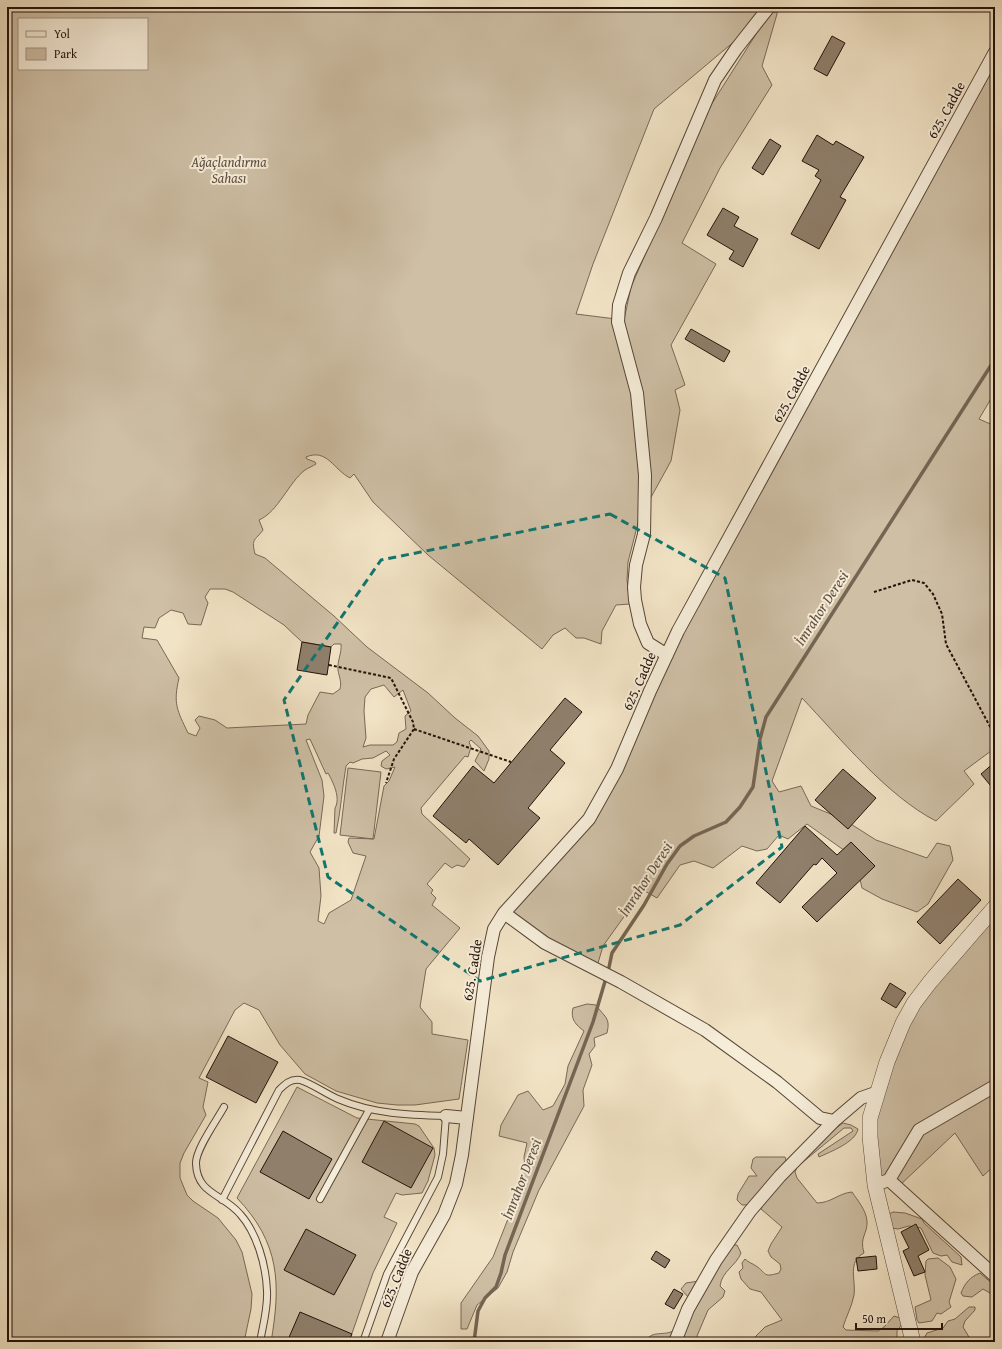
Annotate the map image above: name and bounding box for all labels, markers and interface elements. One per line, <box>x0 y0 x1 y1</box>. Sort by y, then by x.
legend <box>18 18 148 70</box>
text: Yol <box>54 25 71 42</box>
text: Park <box>54 45 78 62</box>
street label: 625. Cadde <box>922 77 970 142</box>
park label: Ağaçlandırma Sahası <box>190 152 267 188</box>
street label: 625. Cadde <box>767 361 815 426</box>
water label: İmrahor Deresi <box>789 567 853 649</box>
street label: 625. Cadde <box>617 648 661 714</box>
water label: İmrahor Deresi <box>613 838 677 920</box>
street label: 625. Cadde <box>457 937 487 1002</box>
water label: İmrahor Deresi <box>496 1135 546 1222</box>
street label: 625. Cadde <box>375 1245 417 1311</box>
scale bar <box>856 1305 942 1331</box>
text: 50 m <box>862 1310 886 1327</box>

